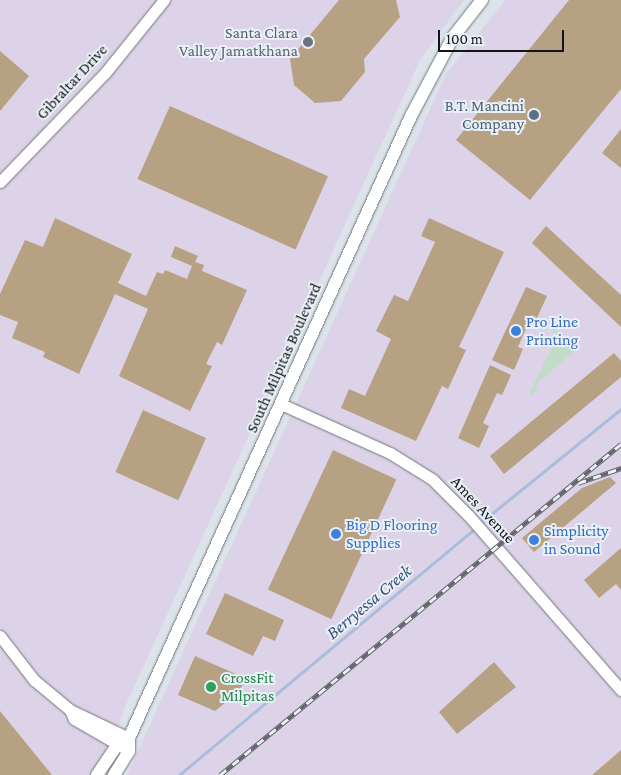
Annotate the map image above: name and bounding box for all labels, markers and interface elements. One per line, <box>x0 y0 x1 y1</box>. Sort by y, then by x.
scale bar <box>441 20 567 52</box>
place label: Santa Clara Valley Jamatkhana <box>179 23 298 61</box>
text: 100 m <box>446 31 483 47</box>
marker: Santa Clara Valley Jamatkhana <box>302 36 314 48</box>
street label: Gibraltar Drive <box>32 40 112 124</box>
place label: B.T. Mancini Company <box>445 96 524 134</box>
marker: B.T. Mancini Company <box>528 109 540 121</box>
street label: South Milpitas Boulevard <box>242 280 326 436</box>
place label: Pro Line Printing <box>526 312 578 350</box>
marker: Pro Line Printing <box>510 325 522 337</box>
street label: Ames Avenue <box>447 472 519 548</box>
place label: Big D Flooring Supplies <box>346 515 438 553</box>
place label: Simplicity in Sound <box>544 521 609 559</box>
marker: Big D Flooring Supplies <box>330 528 342 540</box>
marker: Simplicity in Sound <box>528 534 540 546</box>
water label: Berryessa Creek <box>322 560 416 644</box>
place label: CrossFit Milpitas <box>221 668 274 706</box>
marker: CrossFit Milpitas <box>205 681 217 693</box>

